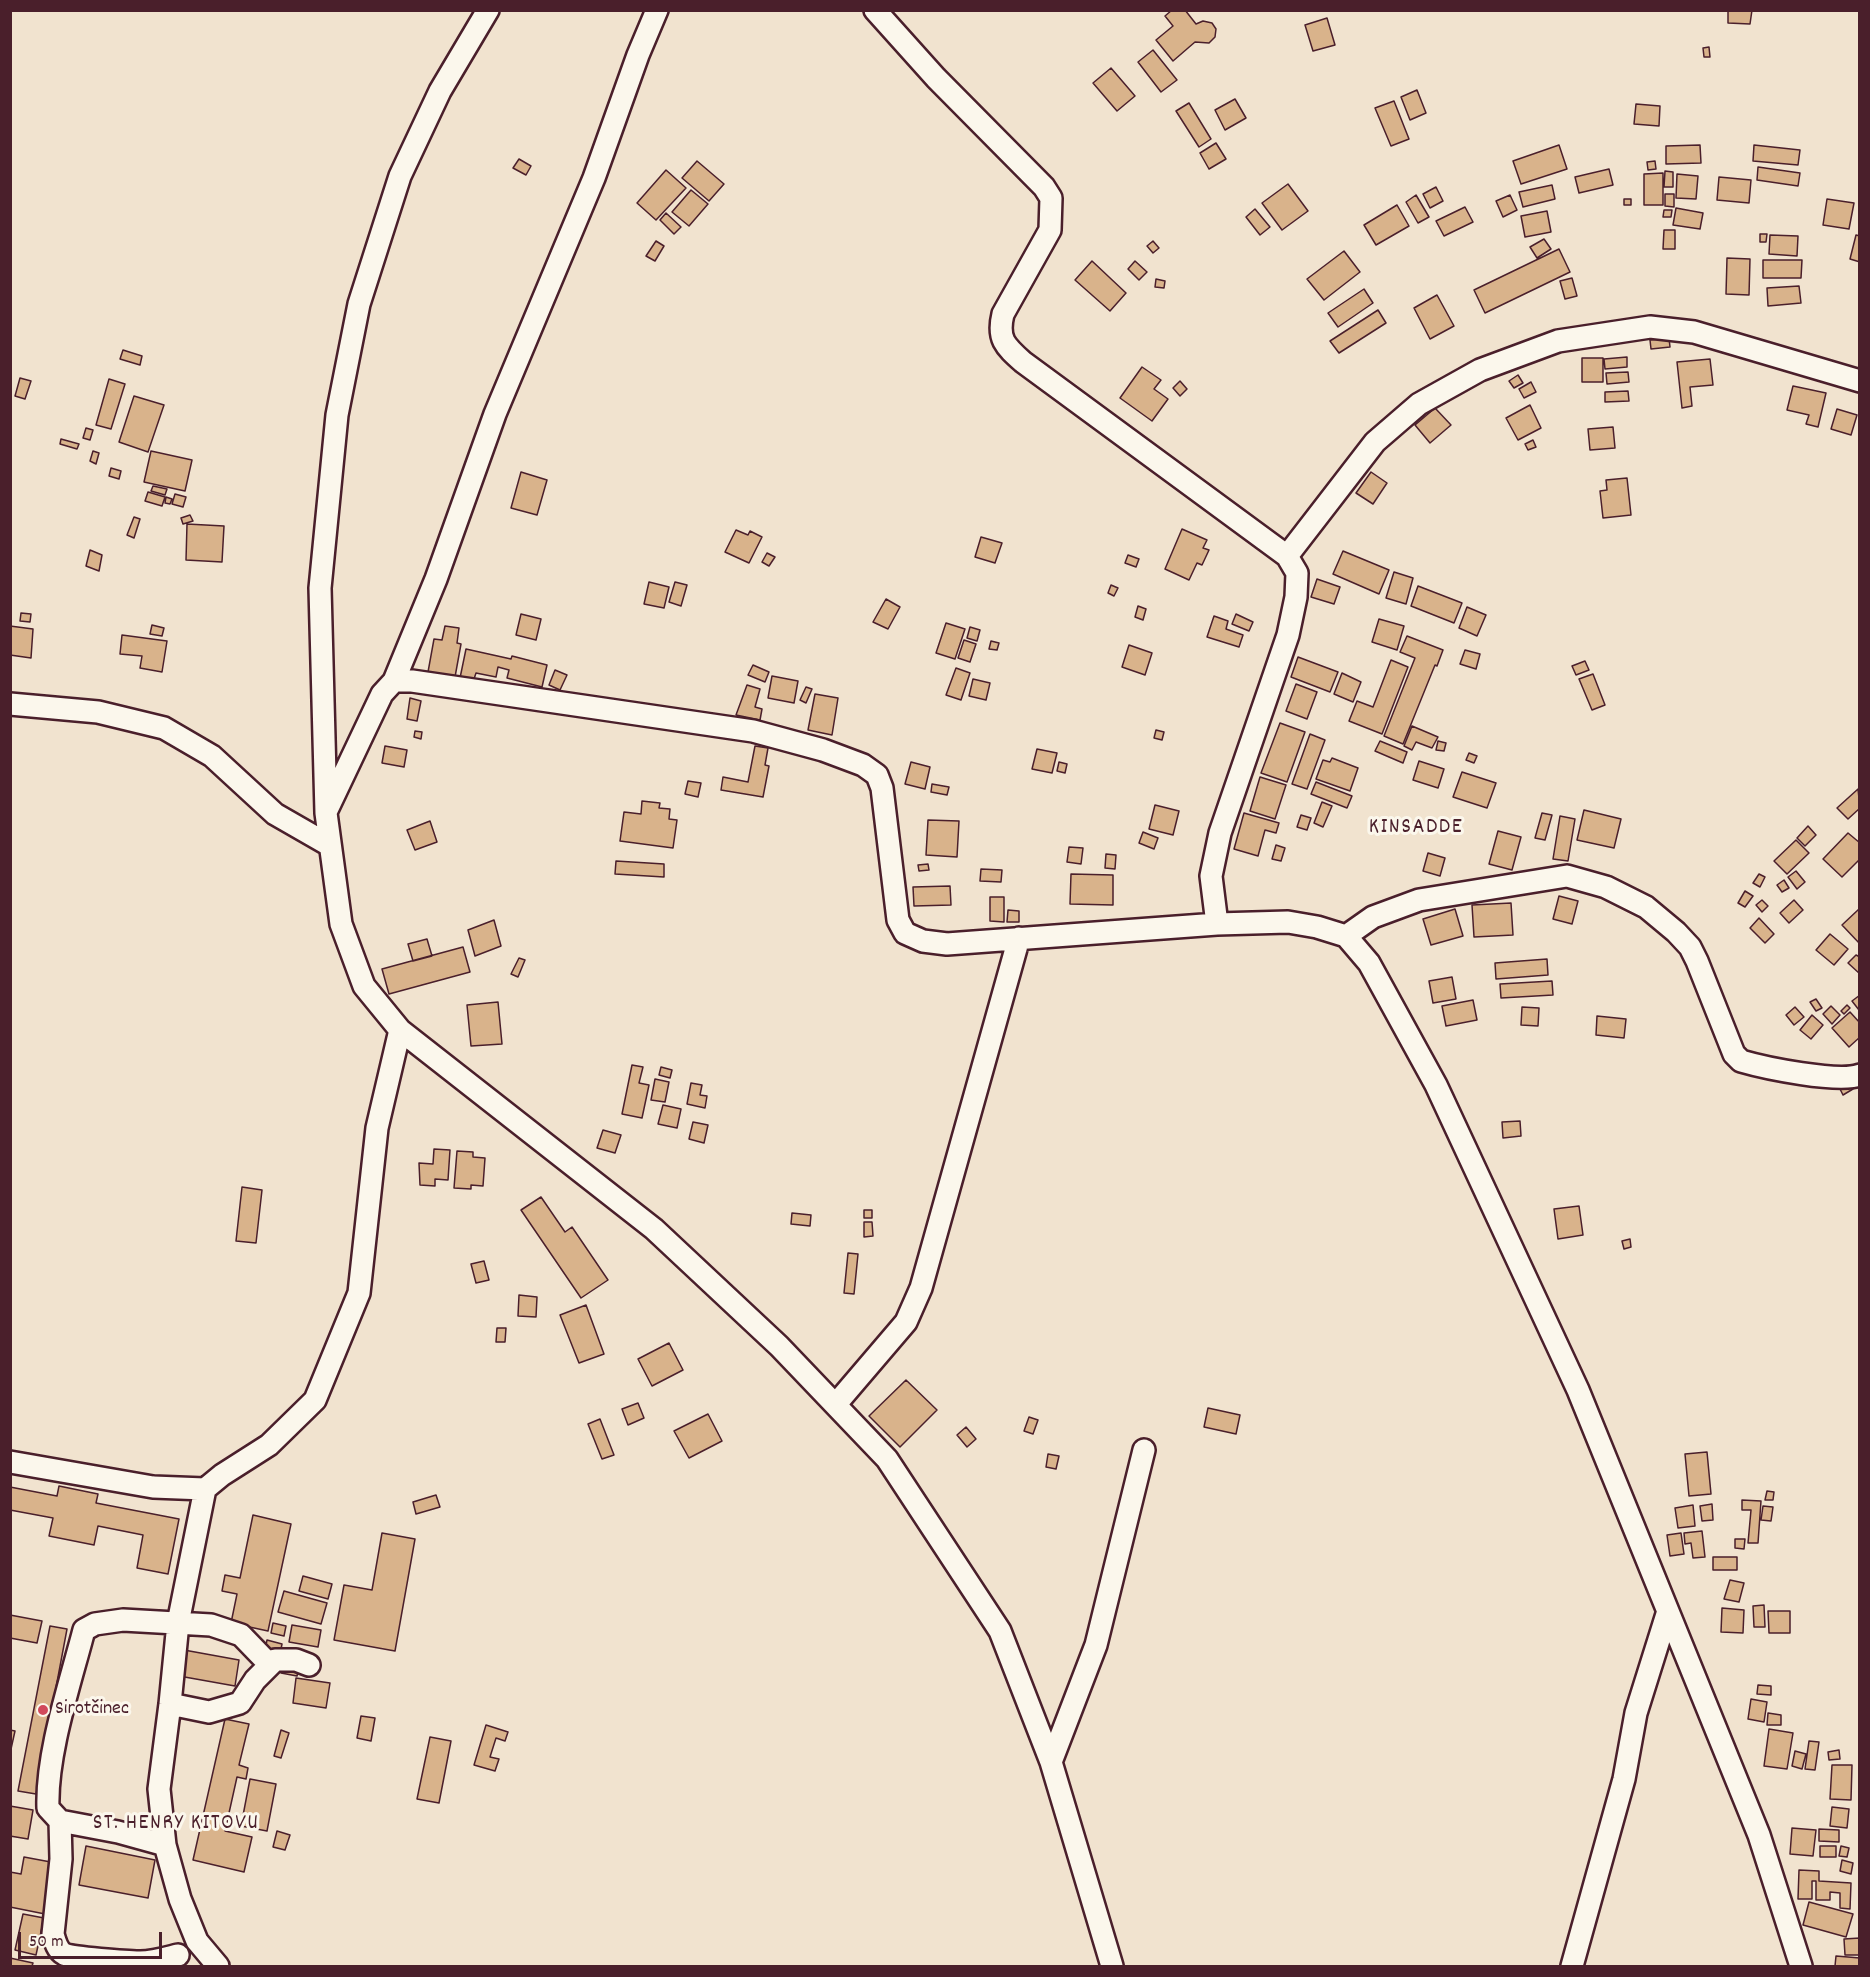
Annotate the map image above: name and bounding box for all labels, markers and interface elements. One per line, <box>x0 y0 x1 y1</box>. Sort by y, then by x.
district label: KINSADDE <box>1369 816 1463 842</box>
place label: Sirotčinec <box>55 1698 129 1722</box>
marker: Sirotčinec <box>36 1703 50 1717</box>
district label: ST. HENRY KITOVU <box>93 1812 259 1838</box>
scale bar <box>21 1920 165 1958</box>
text: 50 m <box>29 1930 64 1955</box>

